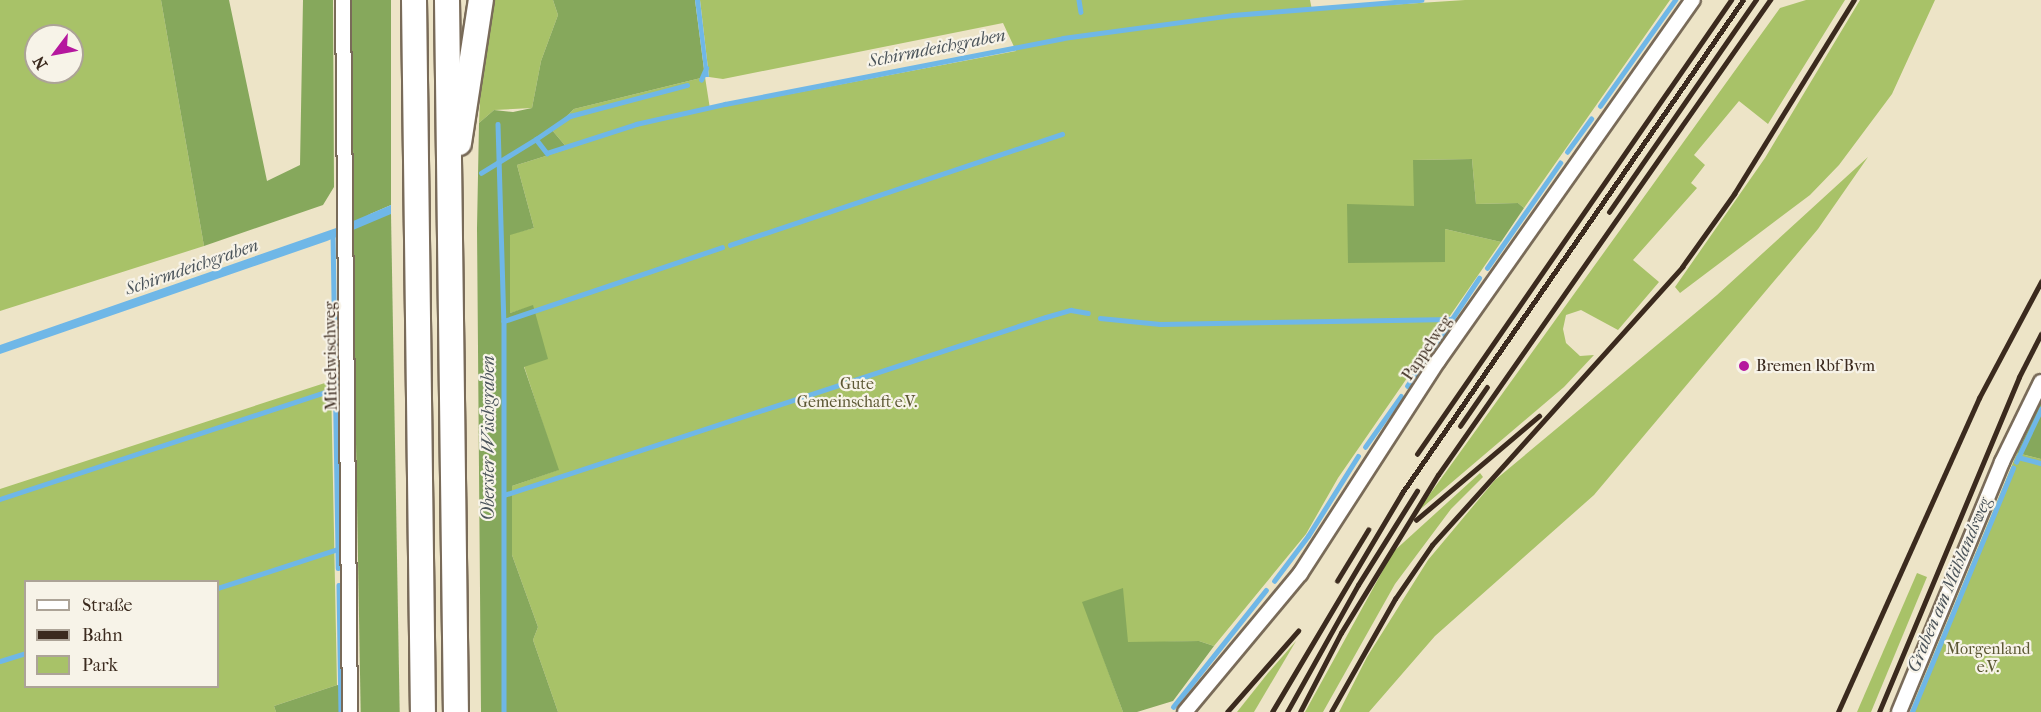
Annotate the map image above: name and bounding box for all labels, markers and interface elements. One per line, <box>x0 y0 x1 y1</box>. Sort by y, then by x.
north arrow <box>24 24 84 84</box>
water label: Schirmdeichgraben <box>866 25 1008 73</box>
text: N <box>29 53 51 73</box>
water label: Schirmdeichgraben <box>122 235 262 301</box>
street label: Mittelwischweg <box>320 301 342 411</box>
street label: Pappelweg <box>1398 312 1456 384</box>
water label: Oberster Wischgraben <box>478 356 500 520</box>
place label: Bremen Rbf Bvm <box>1756 356 1875 376</box>
marker: Bremen Rbf Bvm <box>1737 359 1751 373</box>
park label: Gute Gemeinschaft e.V. <box>797 374 917 412</box>
water label: Graben am Mählandsweg <box>1903 494 1997 676</box>
legend <box>24 580 219 688</box>
text: Straße <box>82 595 132 616</box>
text: Bahn <box>82 625 123 646</box>
park label: Morgenland e.V. <box>1946 639 2030 677</box>
text: Park <box>82 655 118 676</box>

